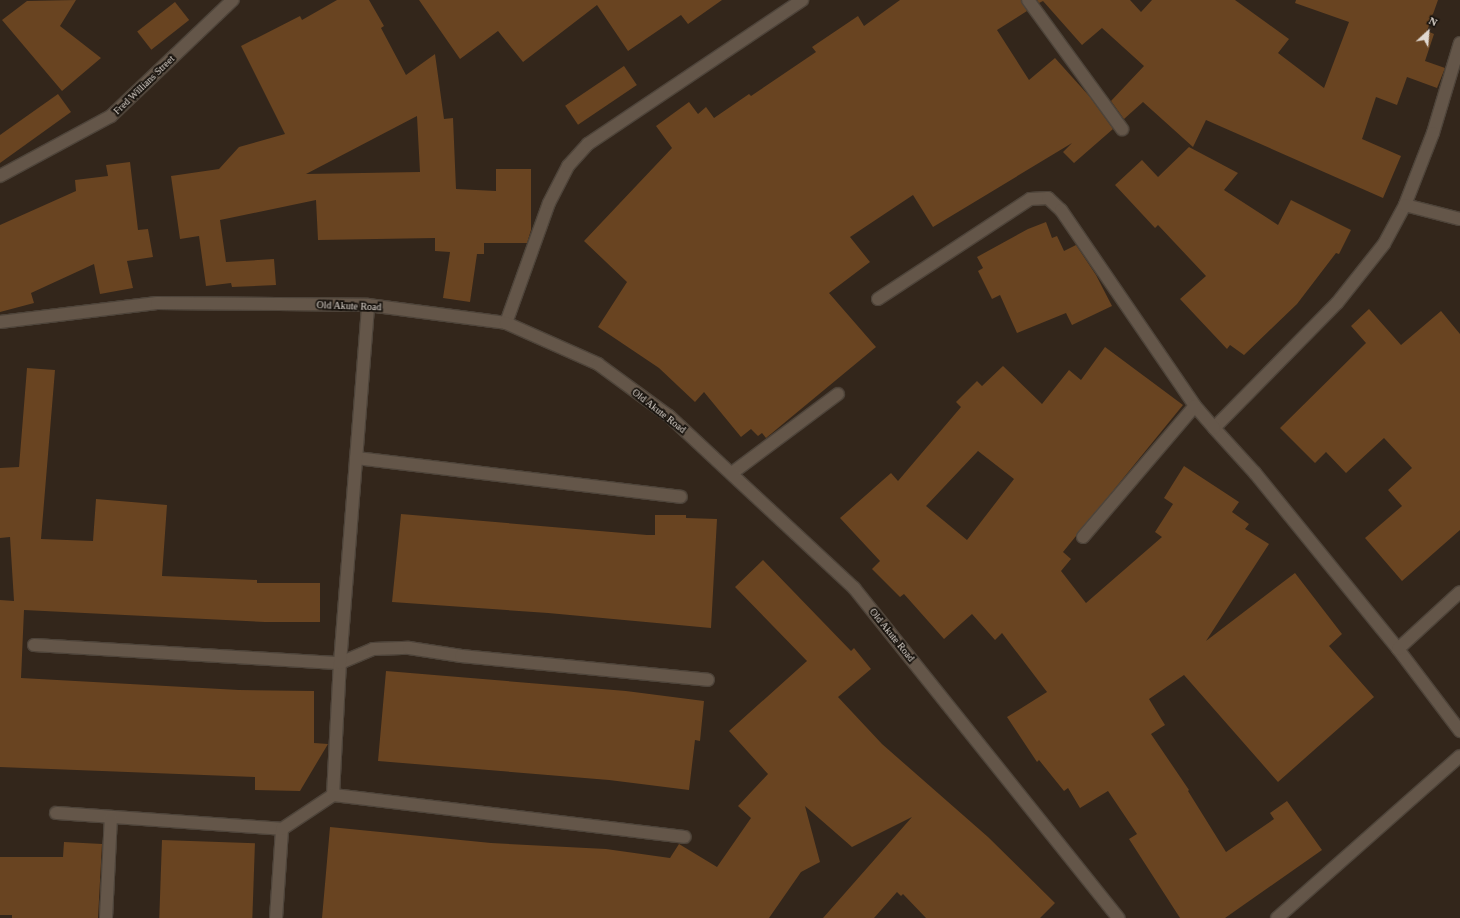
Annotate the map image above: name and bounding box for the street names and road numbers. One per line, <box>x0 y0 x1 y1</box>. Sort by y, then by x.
street label: Fred Willians Street <box>111 53 177 117</box>
street label: Old Akute Road <box>316 299 382 313</box>
street label: Old Akute Road <box>629 386 689 436</box>
street label: Old Akute Road <box>867 606 917 664</box>

